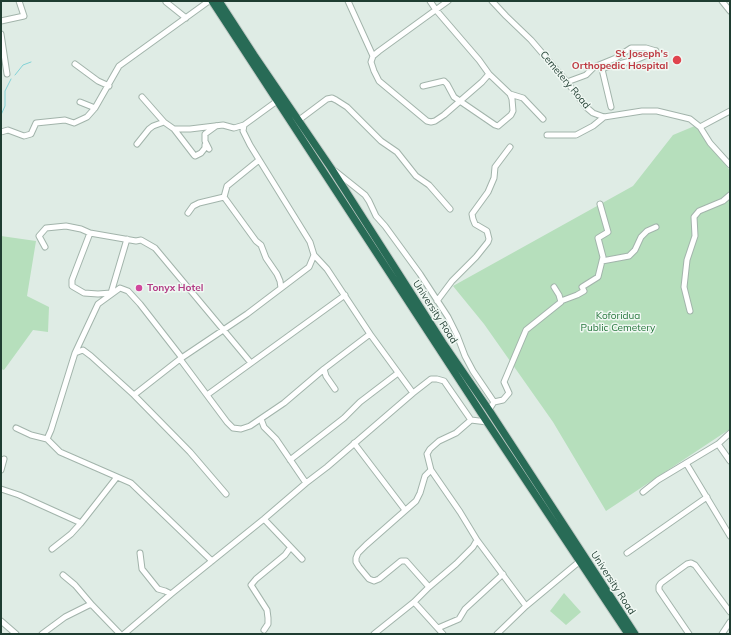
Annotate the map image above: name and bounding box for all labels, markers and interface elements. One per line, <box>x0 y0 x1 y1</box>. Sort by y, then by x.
place label: St Joseph's Orthopedic Hospital <box>572 48 668 72</box>
street label: Cemetery Road <box>537 49 593 111</box>
marker: St Joseph's Orthopedic Hospital <box>671 54 683 66</box>
street label: University Road <box>410 278 460 346</box>
place label: Tonyx Hotel <box>147 282 203 294</box>
marker: Tonyx Hotel <box>134 283 144 293</box>
park label: Koforidua Public Cemetery <box>581 310 655 334</box>
street label: University Road <box>588 549 638 617</box>

